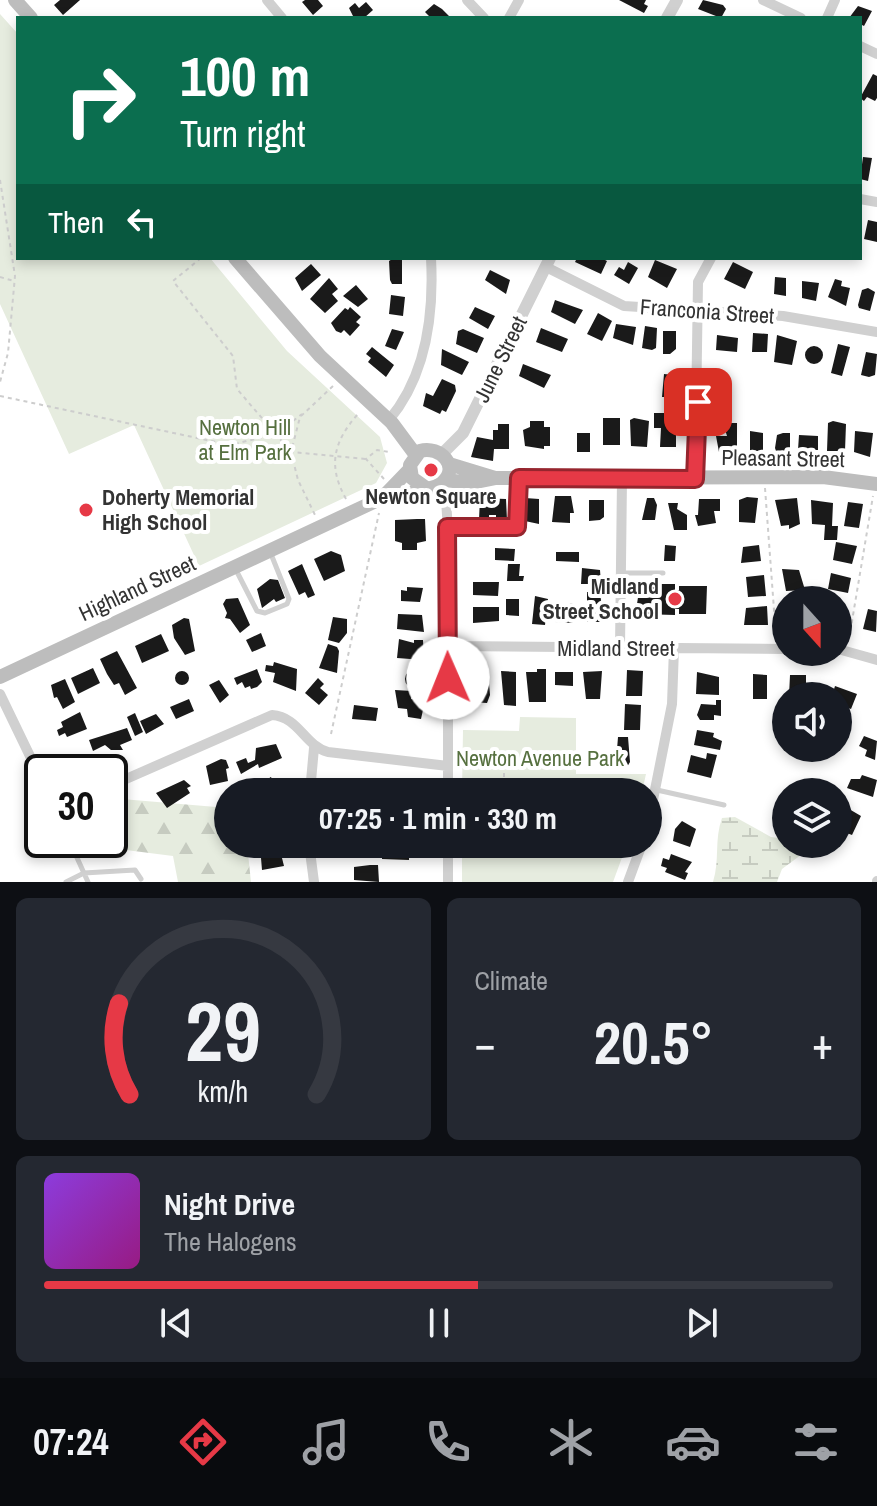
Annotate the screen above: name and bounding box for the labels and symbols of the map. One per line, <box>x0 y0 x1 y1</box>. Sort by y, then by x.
street label: Franconia Street <box>639 291 775 331</box>
street label: June Street <box>466 311 534 407</box>
pin <box>664 368 732 436</box>
park label: Newton Hill at Elm Park <box>198 412 293 467</box>
street label: Pleasant Street <box>721 442 845 474</box>
marker: Newton Square <box>422 461 440 479</box>
place label: Newton Square <box>365 481 497 511</box>
place label: Doherty Memorial High School <box>102 482 254 537</box>
marker: Doherty Memorial High School <box>77 501 95 519</box>
street label: Highland Street <box>74 548 200 628</box>
place label: Midland Street School <box>543 571 659 626</box>
north arrow <box>772 586 852 666</box>
marker: Midland Street School <box>666 590 684 608</box>
street label: Midland Street <box>557 633 675 663</box>
position arrow <box>406 636 490 720</box>
park label: Newton Avenue Park <box>456 743 625 773</box>
speed limit sign: 30 <box>24 754 128 858</box>

